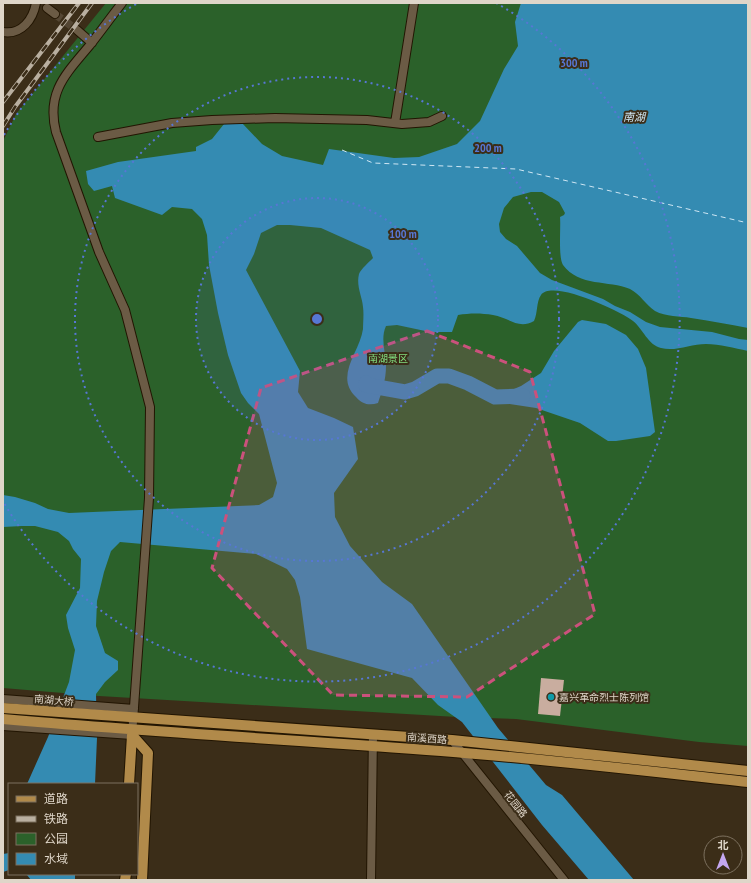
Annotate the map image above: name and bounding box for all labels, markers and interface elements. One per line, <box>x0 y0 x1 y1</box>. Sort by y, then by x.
text: 300 m <box>560 55 588 70</box>
water label: 南湖 <box>623 110 647 124</box>
text: 200 m <box>474 140 502 155</box>
text: 100 m <box>389 226 417 241</box>
centre of rings <box>310 312 324 326</box>
park label: 南湖景区 <box>368 352 408 365</box>
place label: 嘉兴革命烈士陈列馆 <box>559 691 649 704</box>
street label: 南湖大桥 <box>33 692 74 709</box>
marker: 嘉兴革命烈士陈列馆 <box>546 692 556 702</box>
street label: 南溪西路 <box>407 731 447 746</box>
legend <box>8 783 138 875</box>
street label: 花园路 <box>501 789 530 820</box>
text: 道路 <box>44 791 68 806</box>
text: 铁路 <box>44 811 68 826</box>
text: 公园 <box>44 831 68 846</box>
north arrow <box>703 835 743 875</box>
text: 北 <box>718 838 729 852</box>
text: 水域 <box>44 851 68 866</box>

